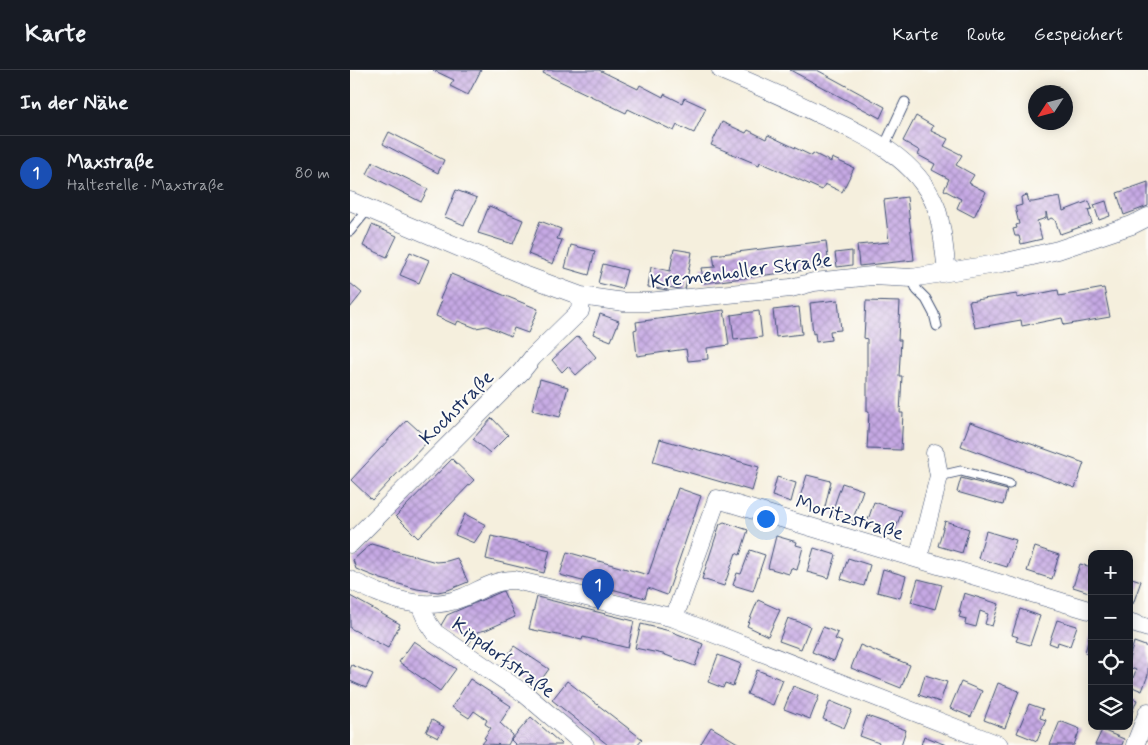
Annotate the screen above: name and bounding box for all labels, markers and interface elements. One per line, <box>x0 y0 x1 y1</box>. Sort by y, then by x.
text: Karte <box>25 19 86 50</box>
text: Karte <box>893 23 939 47</box>
text: Route <box>967 23 1006 47</box>
text: Gespeichert <box>1034 23 1123 47</box>
north arrow <box>1028 85 1073 130</box>
text: In der Nähe <box>20 89 128 117</box>
text: Maxstraße <box>67 150 154 175</box>
text: 1 <box>32 163 40 184</box>
text: 80 m <box>295 163 330 184</box>
text: Haltestelle · Maxstraße <box>67 175 224 196</box>
street label: Kremenholler Straße <box>649 247 834 296</box>
street label: Kochstraße <box>414 365 501 451</box>
street label: Moritzstraße <box>792 489 907 548</box>
your location <box>753 506 779 532</box>
map controls <box>1088 550 1133 730</box>
button: + <box>1088 550 1133 595</box>
pin: 1 <box>582 569 614 610</box>
button: − <box>1088 595 1133 640</box>
street label: Kippdorfstraße <box>446 611 560 705</box>
button: locate <box>1088 640 1133 685</box>
button: layers <box>1088 685 1133 730</box>

